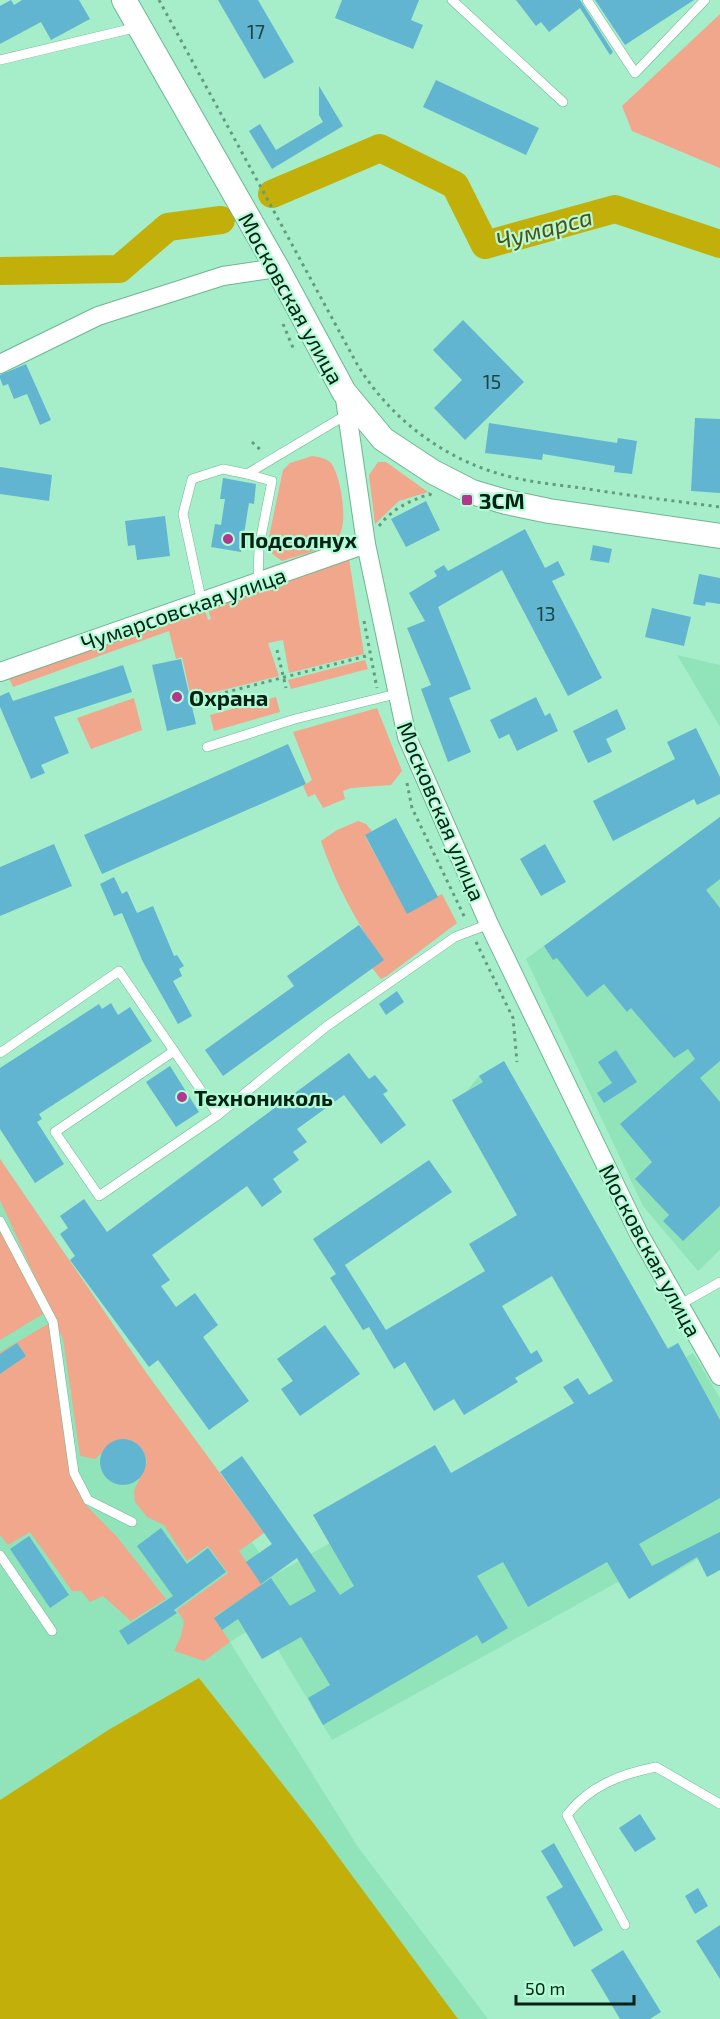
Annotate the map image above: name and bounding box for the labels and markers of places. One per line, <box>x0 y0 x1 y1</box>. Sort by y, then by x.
place label: ЗСМ <box>479 487 525 513</box>
marker: ЗСМ <box>460 493 474 507</box>
place label: Подсолнух <box>240 526 358 552</box>
marker: Подсолнух <box>221 532 235 546</box>
place label: Охрана <box>189 684 268 710</box>
marker: Охрана <box>170 690 184 704</box>
place label: Технониколь <box>194 1084 333 1110</box>
marker: Технониколь <box>175 1090 189 1104</box>

